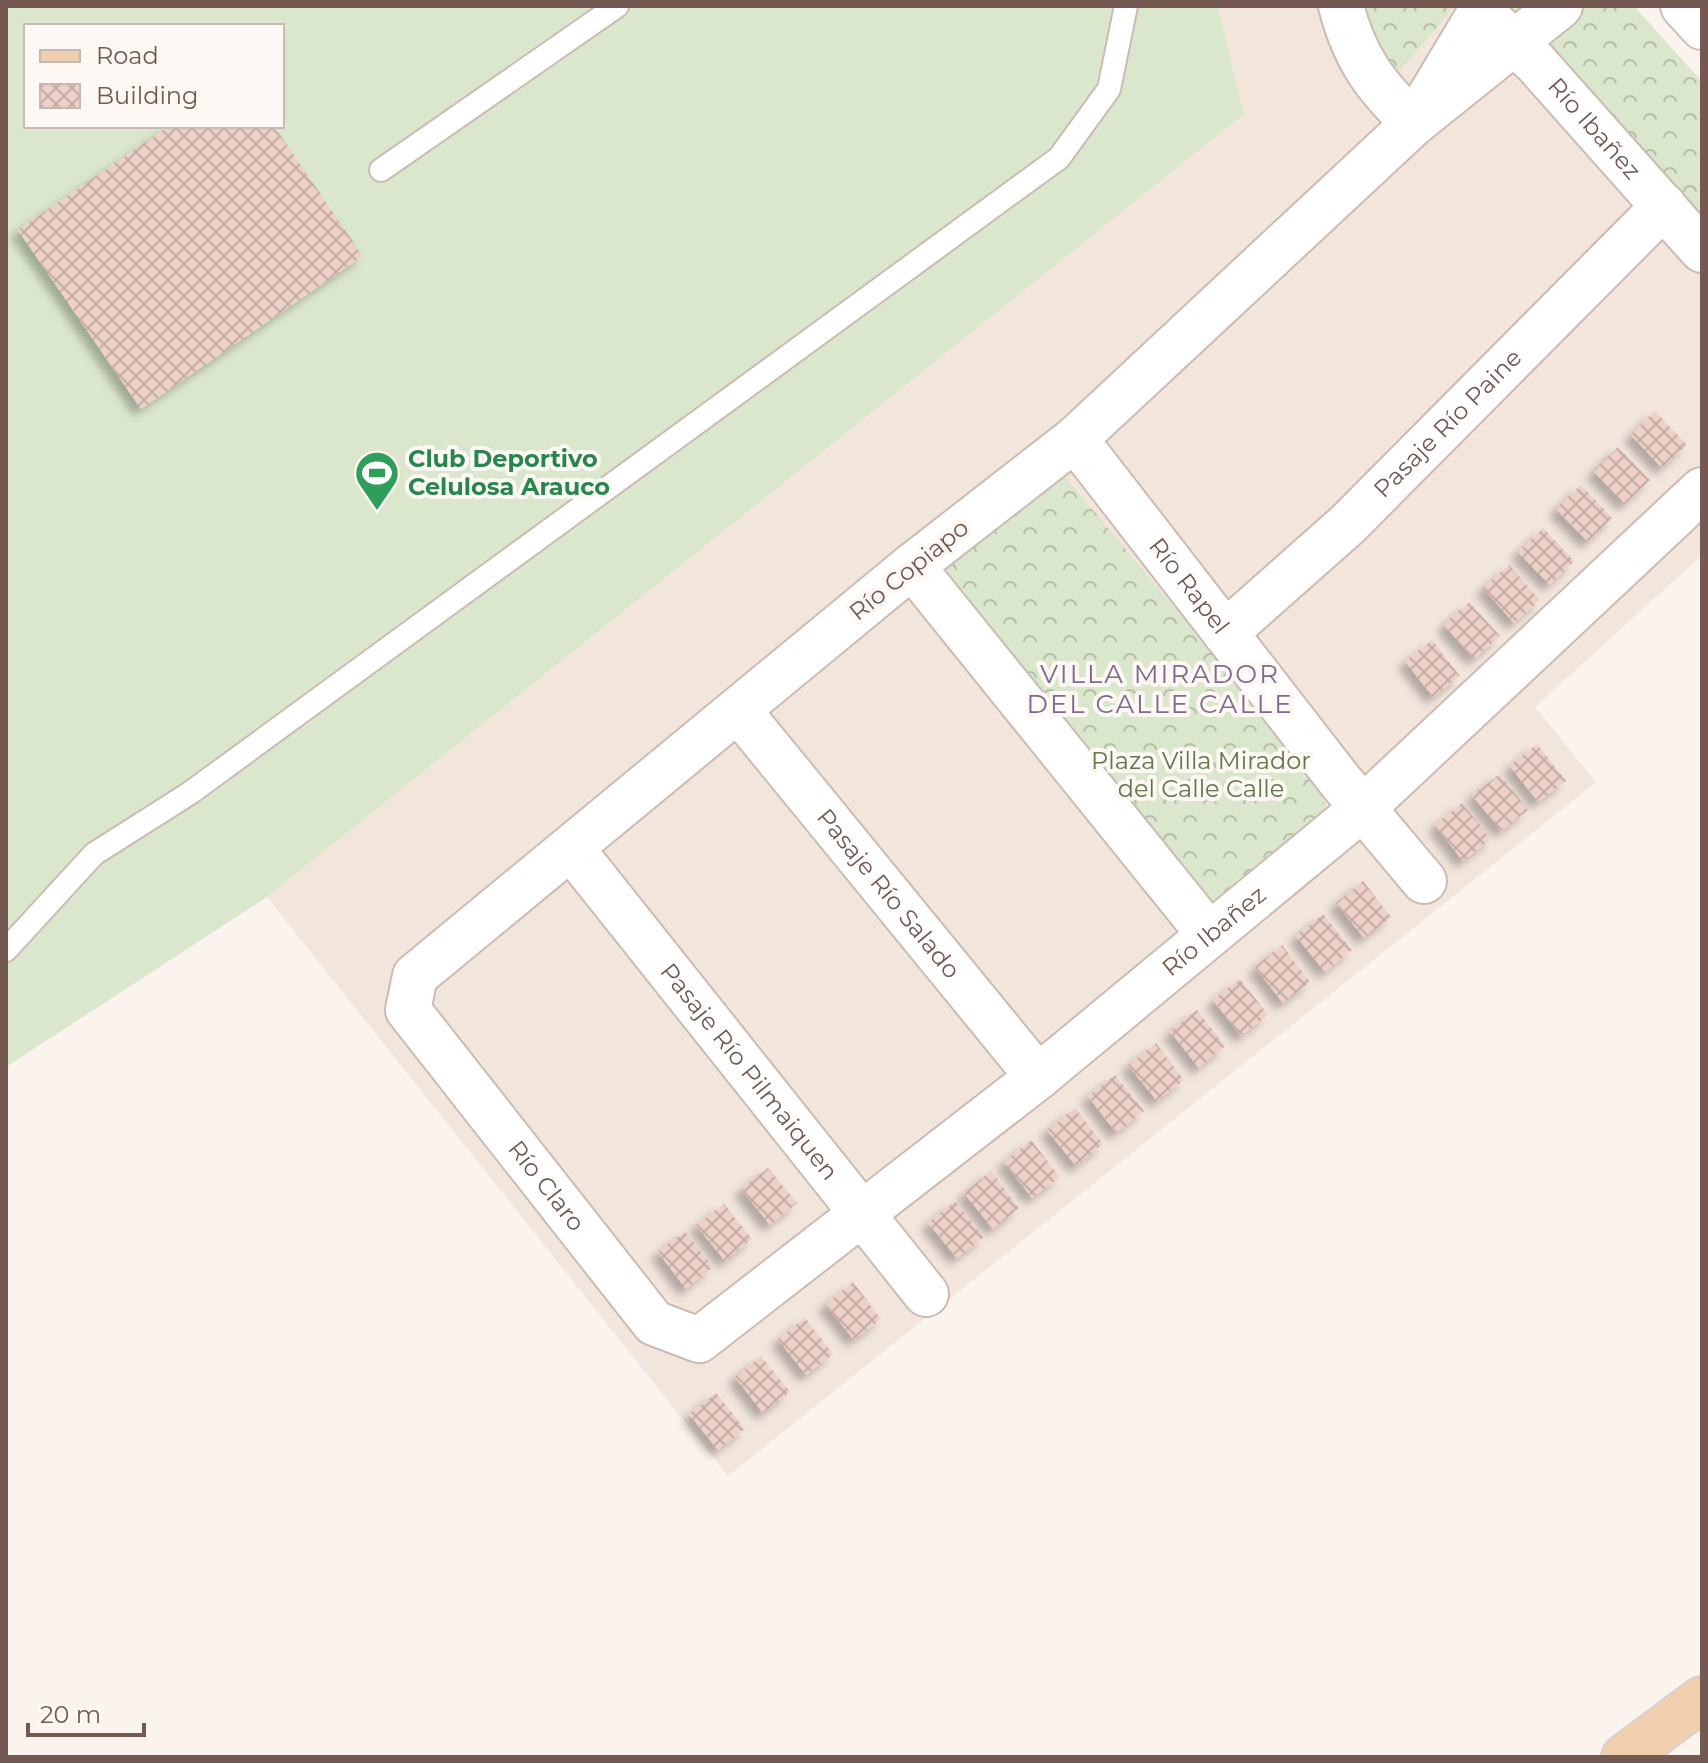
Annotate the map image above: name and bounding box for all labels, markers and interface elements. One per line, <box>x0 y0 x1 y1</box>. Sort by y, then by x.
legend <box>24 24 284 128</box>
text: Road <box>96 41 159 70</box>
street label: Río Ibañez <box>1542 72 1647 185</box>
text: Building <box>96 81 199 110</box>
street label: Pasaje Río Paine <box>1368 343 1527 504</box>
place label: Club Deportivo Celulosa Arauco <box>408 444 610 501</box>
sports icon: Club Deportivo Celulosa Arauco <box>353 449 401 512</box>
street label: Río Copiapo <box>843 513 974 626</box>
street label: Río Rapel <box>1143 532 1236 640</box>
district label: VILLA MIRADOR DEL CALLE CALLE <box>1026 658 1294 720</box>
park label: Plaza Villa Mirador del Calle Calle <box>1091 746 1311 803</box>
street label: Pasaje Río Salado <box>811 803 966 984</box>
street label: Río Ibañez <box>1156 880 1271 982</box>
street label: Pasaje Río Pilmaiquen <box>654 957 845 1186</box>
street label: Río Claro <box>502 1135 591 1237</box>
scale bar <box>28 1687 144 1737</box>
text: 20 m <box>40 1700 101 1729</box>

